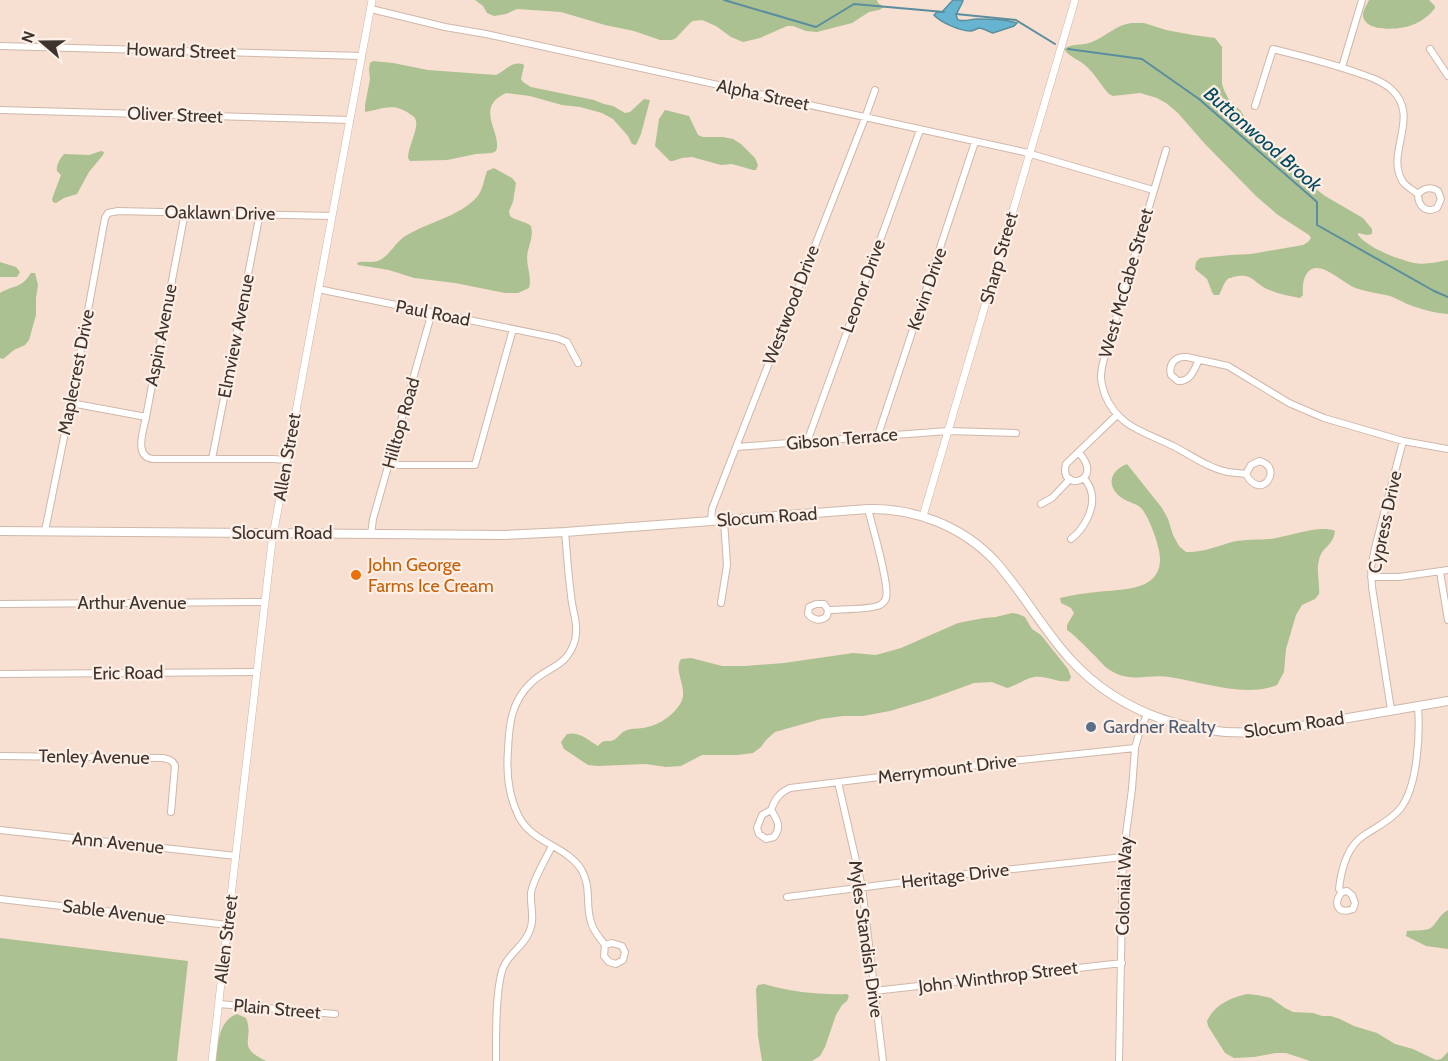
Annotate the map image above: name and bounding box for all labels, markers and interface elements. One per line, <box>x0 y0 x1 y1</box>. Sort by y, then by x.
north arrow <box>12 12 72 72</box>
text: N <box>18 28 39 46</box>
street label: Howard Street <box>126 38 236 64</box>
street label: Alpha Street <box>715 74 811 116</box>
water label: Buttonwood Brook <box>1199 81 1328 198</box>
street label: Oliver Street <box>127 102 223 128</box>
street label: Oaklawn Drive <box>165 201 275 225</box>
street label: West McCabe Street <box>1094 206 1158 360</box>
street label: Sharp Street <box>975 209 1023 307</box>
street label: Leonor Drive <box>836 236 890 336</box>
street label: Westwood Drive <box>758 242 824 368</box>
street label: Kevin Drive <box>903 245 951 333</box>
street label: Elmview Avenue <box>213 272 259 400</box>
street label: Aspin Avenue <box>140 282 182 388</box>
street label: Paul Road <box>394 295 472 331</box>
street label: Maplecrest Drive <box>53 307 99 437</box>
street label: Hilltop Road <box>378 375 424 471</box>
street label: Allen Street <box>268 411 306 503</box>
street label: Gibson Terrace <box>785 423 899 455</box>
street label: Cypress Drive <box>1363 469 1407 575</box>
street label: Slocum Road <box>716 503 818 531</box>
street label: Slocum Road <box>232 522 332 544</box>
place label: John George Farms Ice Cream <box>367 554 494 597</box>
marker: John George Farms Ice Cream <box>349 568 363 582</box>
street label: Arthur Avenue <box>78 592 186 614</box>
street label: Eric Road <box>93 661 163 685</box>
street label: Slocum Road <box>1242 707 1346 743</box>
place label: Gardner Realty <box>1103 716 1216 738</box>
marker: Gardner Realty <box>1084 720 1098 734</box>
street label: Tenley Avenue <box>38 745 150 769</box>
street label: Merrymount Drive <box>876 750 1018 788</box>
street label: Ann Avenue <box>71 827 165 859</box>
street label: Colonial Way <box>1111 836 1137 936</box>
street label: Heritage Drive <box>900 858 1010 894</box>
street label: Myles Standish Drive <box>844 859 888 1019</box>
street label: Allen Street <box>210 894 242 984</box>
street label: Sable Avenue <box>61 895 167 929</box>
street label: John Winthrop Street <box>916 956 1079 998</box>
street label: Plain Street <box>233 994 321 1024</box>

